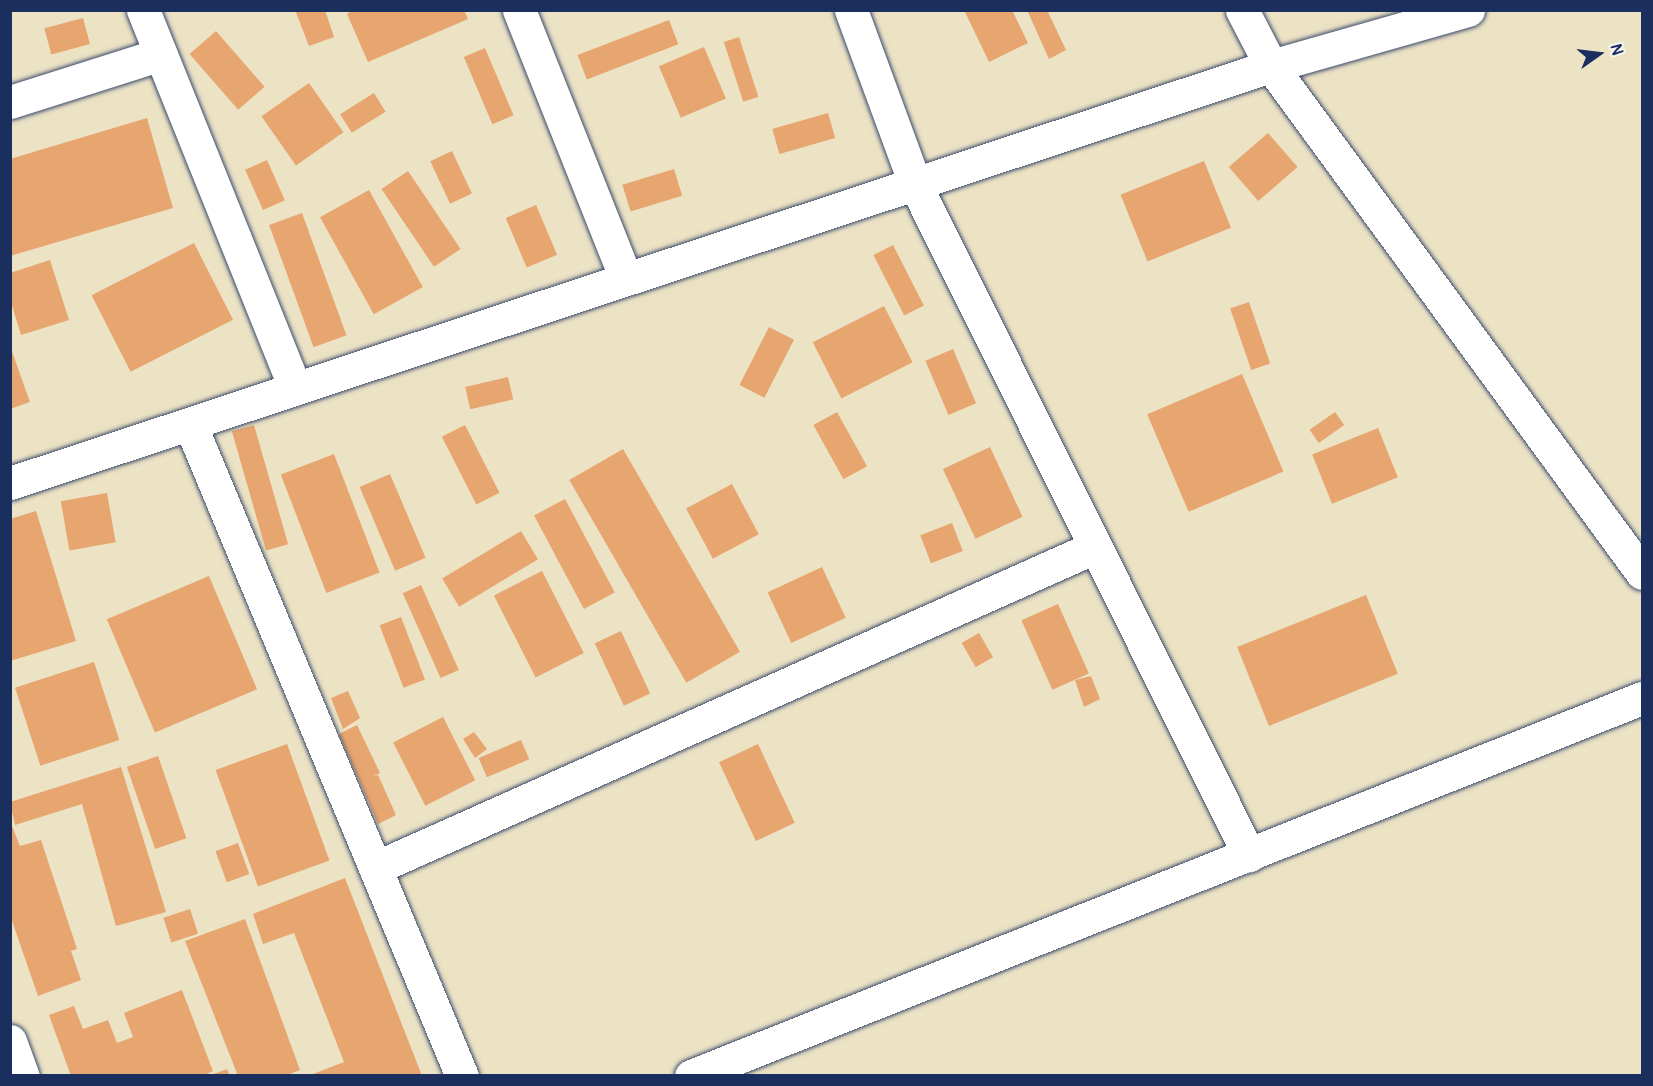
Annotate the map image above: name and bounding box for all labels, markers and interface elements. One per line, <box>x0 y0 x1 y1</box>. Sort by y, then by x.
north arrow <box>1569 24 1629 84</box>
text: N <box>1605 42 1627 57</box>

